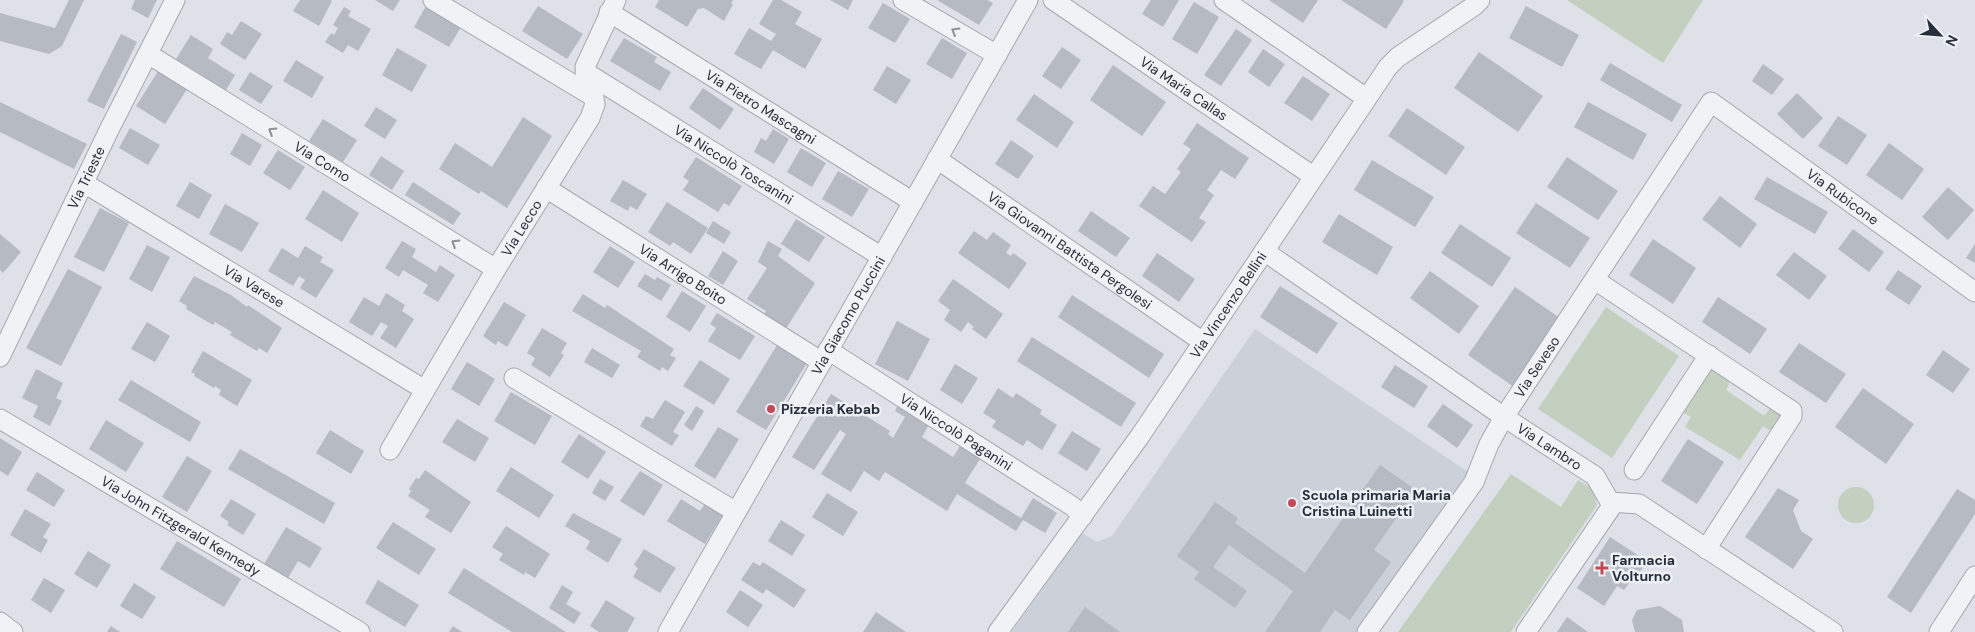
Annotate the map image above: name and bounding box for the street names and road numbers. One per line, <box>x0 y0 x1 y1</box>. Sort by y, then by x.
street label: Via Maria Callas <box>1137 53 1231 125</box>
street label: Via Pietro Mascagni <box>702 66 819 148</box>
street label: Via Niccolò Toscanini <box>671 121 796 208</box>
street label: Via Como <box>291 137 354 186</box>
street label: Via Trieste <box>63 143 109 212</box>
street label: Via Rubicone <box>1803 165 1882 229</box>
street label: Via Giovanni Battista Pergolesi <box>984 187 1155 313</box>
street label: Via Lecco <box>497 196 546 260</box>
street label: Via Arrigo Boito <box>636 240 730 309</box>
street label: Via Vincenzo Bellini <box>1186 248 1270 362</box>
street label: Via Giacomo Puccini <box>807 253 889 378</box>
street label: Via Varese <box>220 261 288 312</box>
street label: Via Seveso <box>1510 333 1564 401</box>
street label: Via Niccolò Paganini <box>896 389 1016 475</box>
street label: Via Lambro <box>1514 419 1585 474</box>
street label: Via John Fitzgerald Kennedy <box>98 472 264 580</box>

